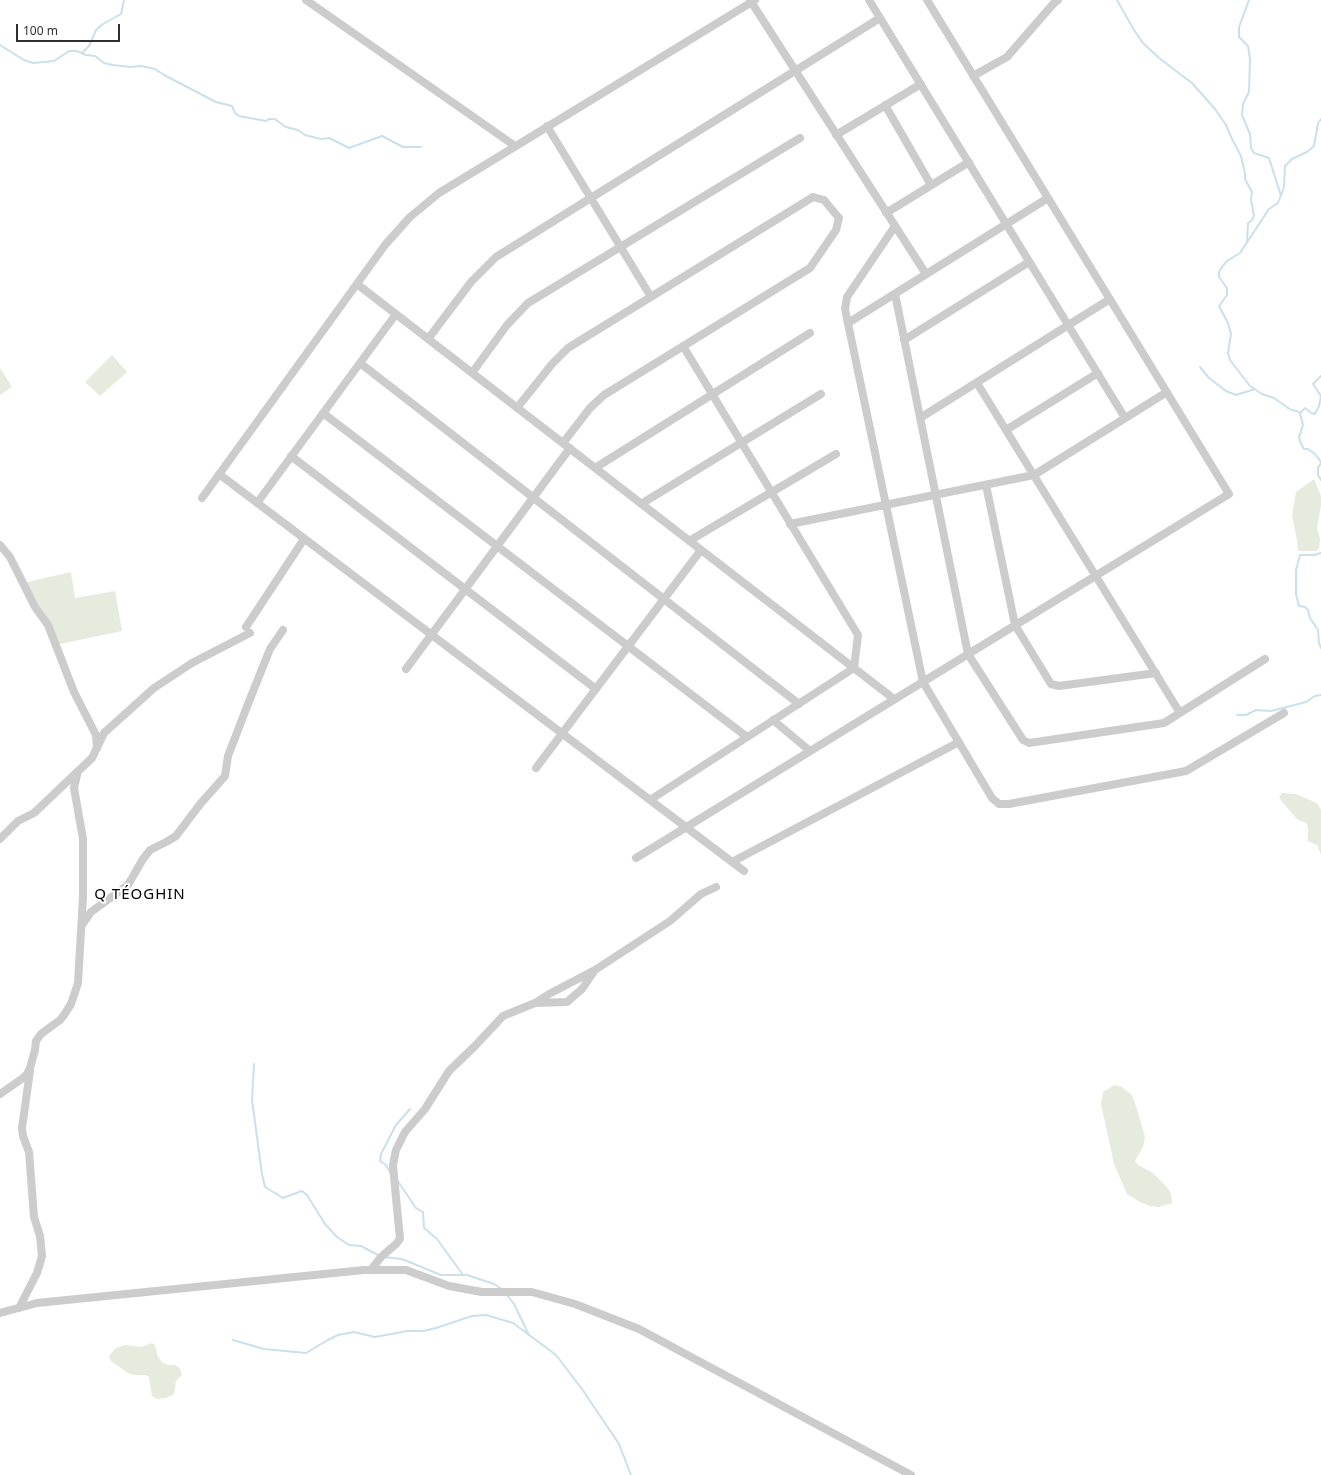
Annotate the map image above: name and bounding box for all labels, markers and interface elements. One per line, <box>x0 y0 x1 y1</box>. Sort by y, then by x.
scale bar <box>18 16 122 42</box>
text: 100 m <box>23 22 58 39</box>
district label: Q TÉOGHIN <box>94 886 186 904</box>

